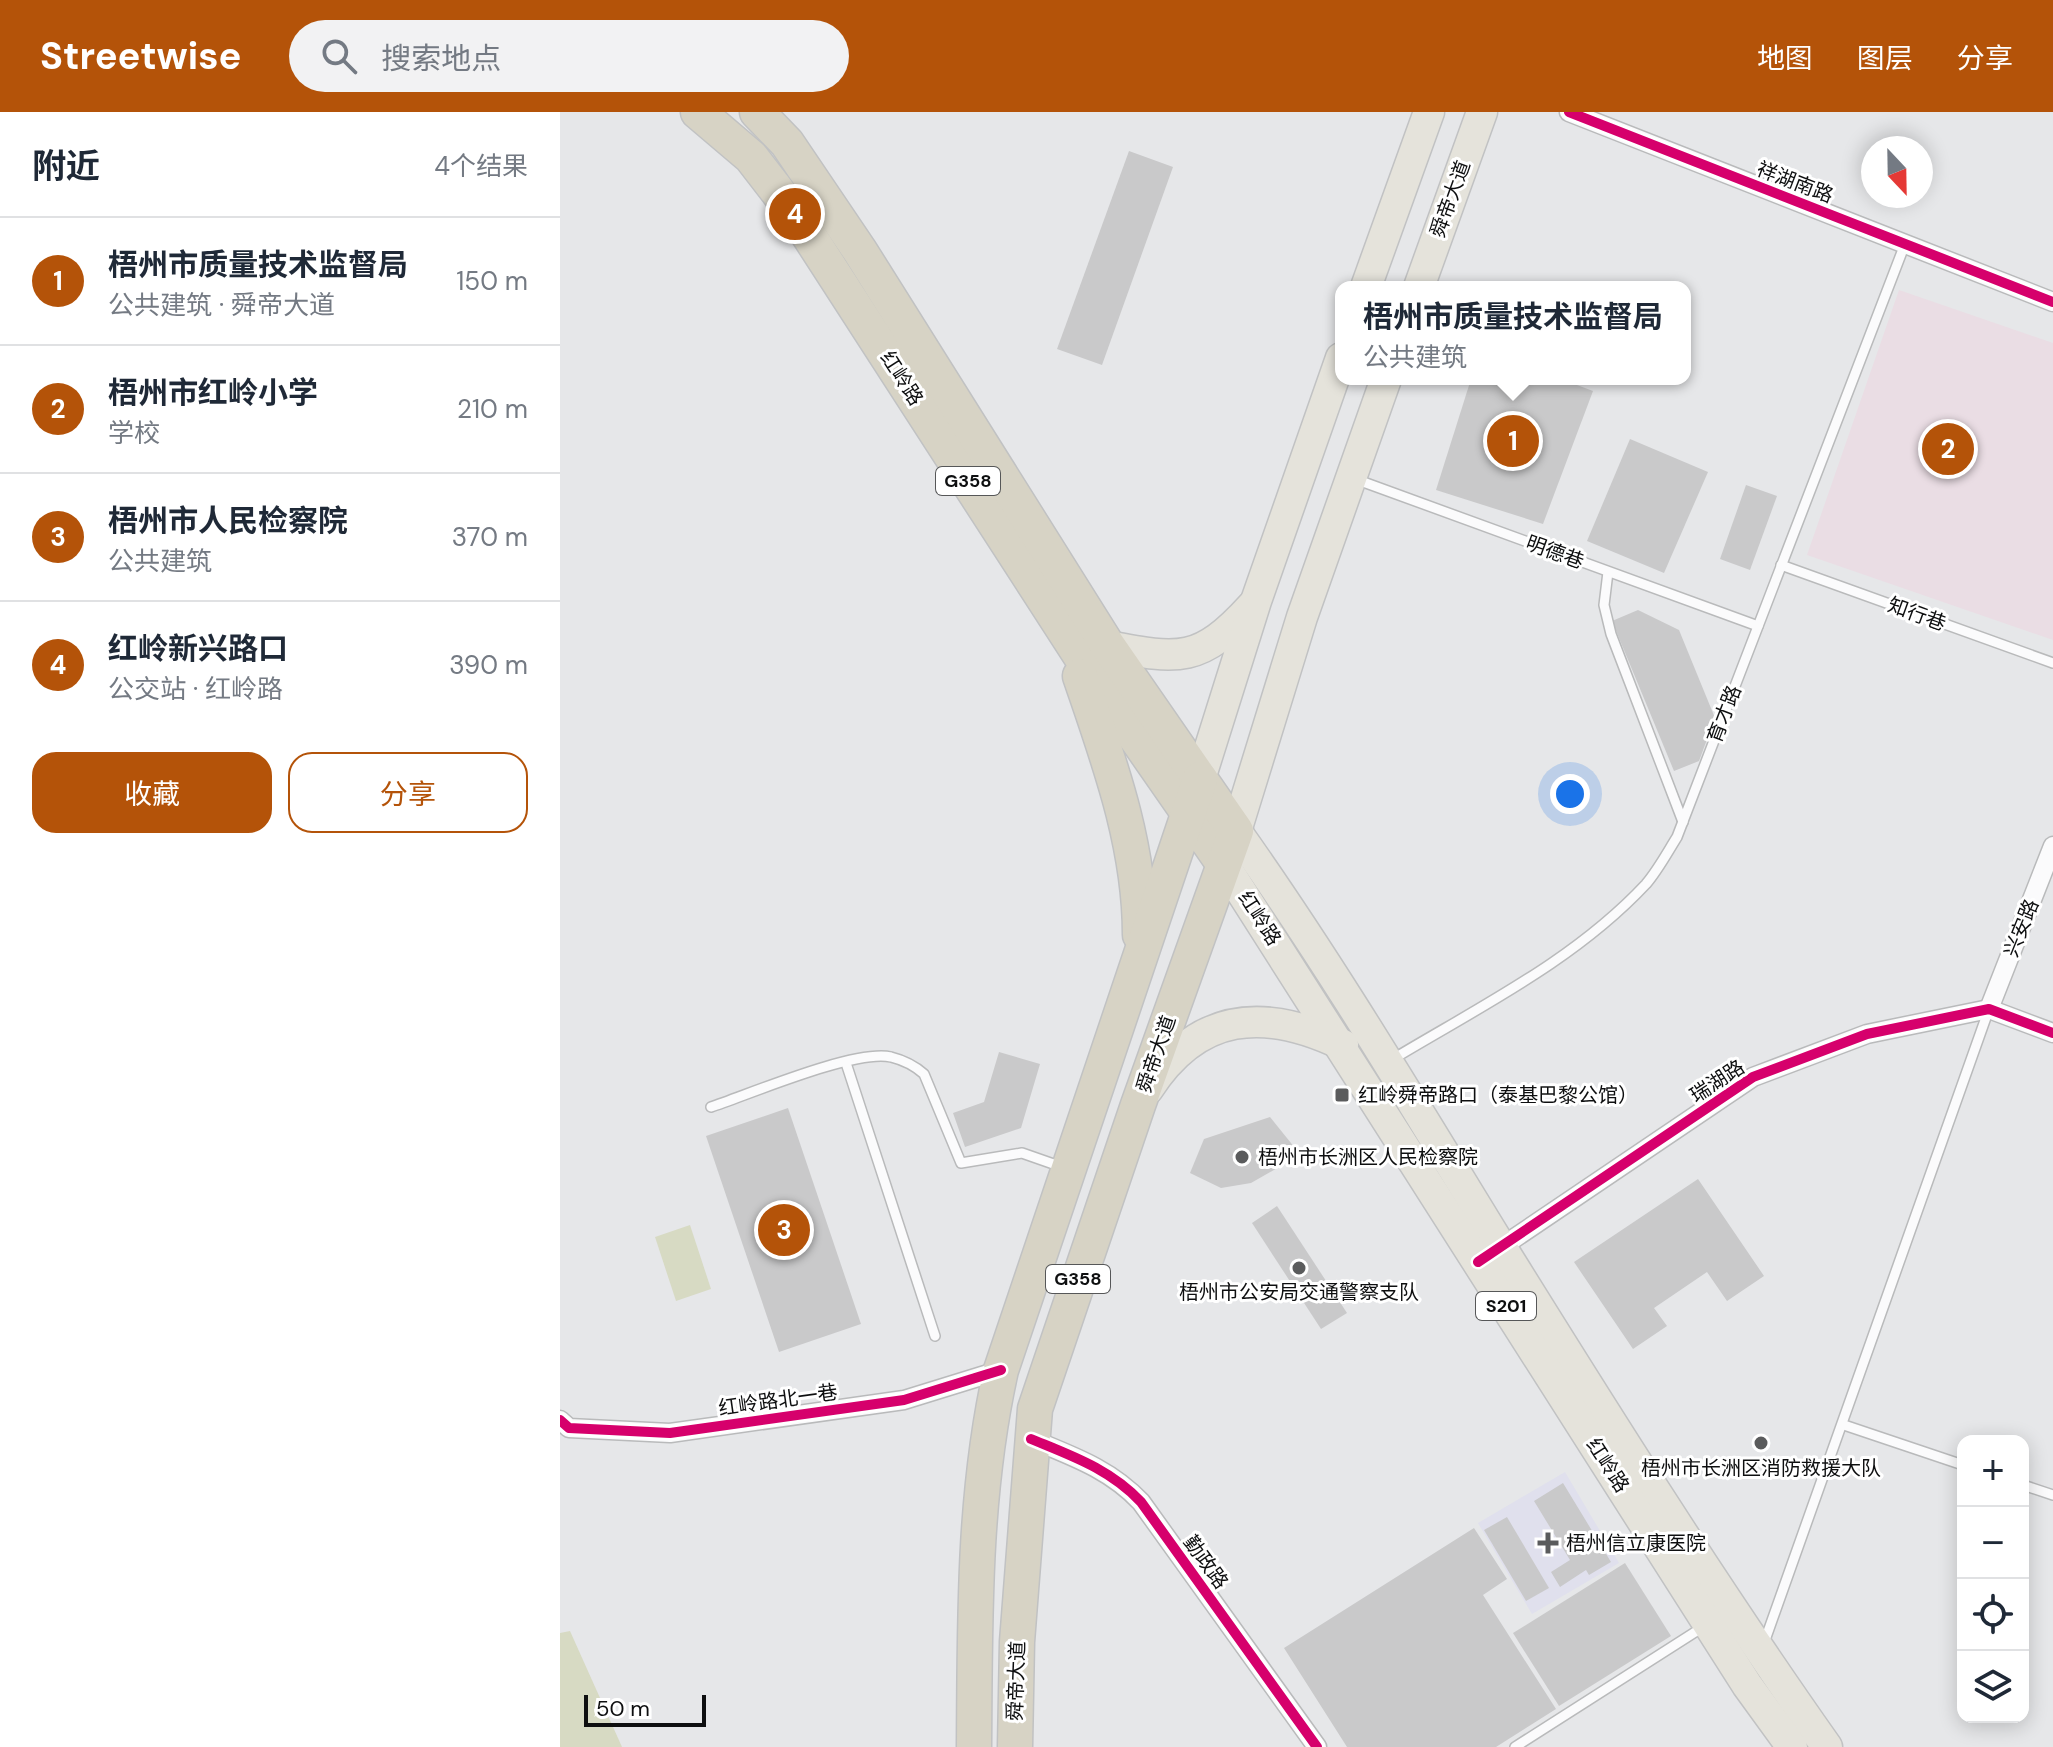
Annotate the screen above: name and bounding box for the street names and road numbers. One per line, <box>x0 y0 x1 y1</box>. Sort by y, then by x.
street label: 祥湖南路 <box>1753 156 1837 208</box>
street label: 舜帝大道 <box>1424 157 1476 241</box>
street label: 红岭路 <box>875 346 929 410</box>
road number: G358 <box>936 467 1000 495</box>
street label: 明德巷 <box>1522 530 1588 574</box>
street label: 知行巷 <box>1884 592 1950 636</box>
street label: 育才路 <box>1701 681 1747 747</box>
street label: 红岭路 <box>1233 886 1287 950</box>
street label: 兴安路 <box>1998 895 2044 961</box>
street label: 舜帝大道 <box>1131 1012 1181 1096</box>
street label: 瑞湖路 <box>1685 1054 1749 1108</box>
road number: G358 <box>1046 1265 1110 1293</box>
road number: S201 <box>1476 1292 1536 1320</box>
street label: 红岭路北一巷 <box>717 1379 839 1421</box>
street label: 红岭路 <box>1581 1433 1635 1497</box>
street label: 勤政路 <box>1178 1530 1234 1594</box>
street label: 舜帝大道 <box>1002 1641 1030 1721</box>

